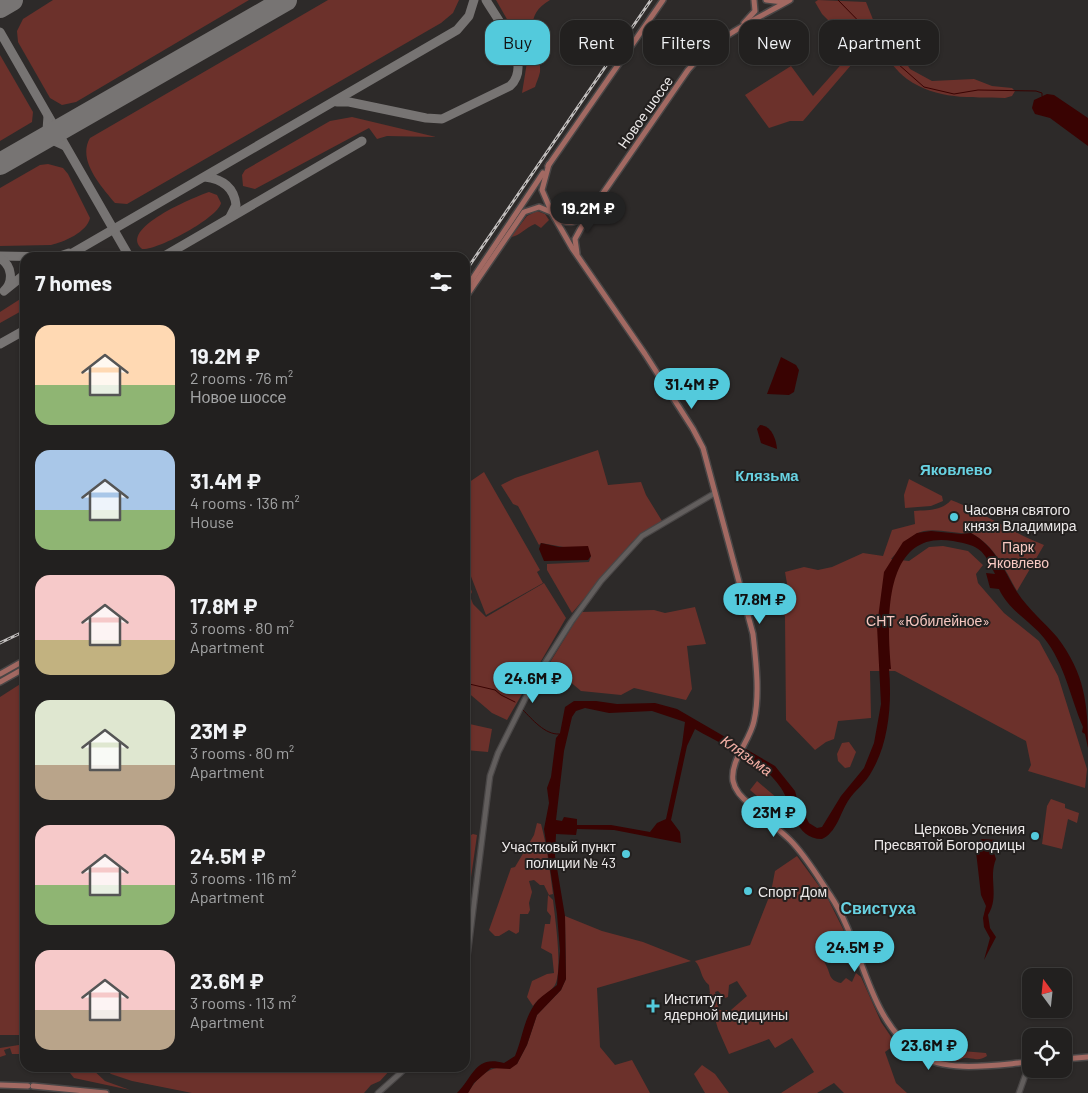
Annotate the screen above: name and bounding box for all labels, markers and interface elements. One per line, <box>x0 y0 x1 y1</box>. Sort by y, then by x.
chip: Buy <box>485 20 550 65</box>
chip: Rent <box>560 20 633 65</box>
chip: Filters <box>643 20 729 65</box>
chip: New <box>739 20 809 65</box>
chip: Apartment <box>819 20 939 65</box>
street label: Новое шоссе <box>614 72 676 151</box>
pin: 19.2M ₽ <box>542 192 634 234</box>
text: 19.2M ₽ <box>561 198 615 217</box>
icon: filters <box>427 268 455 296</box>
text: 7 homes <box>35 270 112 295</box>
text: 19.2M ₽ <box>190 343 260 368</box>
icon: home <box>75 345 135 405</box>
text: 2 rooms · 76 m² <box>190 368 293 387</box>
pin: 31.4M ₽ <box>646 368 738 410</box>
text: 31.4M ₽ <box>665 374 719 393</box>
text: Новое шоссе <box>190 387 286 406</box>
district label: Яковлево <box>920 460 992 478</box>
district label: Клязьма <box>735 466 799 484</box>
text: 31.4M ₽ <box>190 468 261 493</box>
icon: home <box>75 470 135 530</box>
text: 4 rooms · 136 m² <box>190 493 300 512</box>
place label: Часовня святого князя Владимира <box>964 501 1077 534</box>
marker: Часовня святого князя Владимира <box>948 511 960 523</box>
text: House <box>190 512 234 531</box>
park label: Парк Яковлево <box>987 538 1049 571</box>
pin: 17.8M ₽ <box>714 582 806 625</box>
text: 17.8M ₽ <box>734 589 786 608</box>
text: 17.8M ₽ <box>190 593 257 618</box>
icon: home <box>75 595 135 655</box>
park label: СНТ «Юбилейное» <box>866 612 990 629</box>
text: 3 rooms · 80 m² <box>190 618 294 637</box>
text: Apartment <box>190 637 265 656</box>
pin: 24.6M ₽ <box>487 662 579 704</box>
text: 24.6M ₽ <box>504 668 562 687</box>
text: 23M ₽ <box>190 718 247 743</box>
icon: home <box>75 720 135 780</box>
water label: Клязьма <box>718 731 776 779</box>
text: 3 rooms · 80 m² <box>190 743 294 762</box>
text: Apartment <box>190 762 265 781</box>
pin: 23M ₽ <box>739 796 809 838</box>
text: 23M ₽ <box>752 802 796 821</box>
place label: Церковь Успения Пресвятой Богородицы <box>874 820 1025 853</box>
marker: Церковь Успения Пресвятой Богородицы <box>1029 830 1041 842</box>
place label: Участковый пункт полиции № 43 <box>501 838 617 871</box>
text: 24.5M ₽ <box>190 843 265 868</box>
icon: home <box>75 845 135 905</box>
marker: Участковый пункт полиции № 43 <box>620 848 632 860</box>
text: 3 rooms · 116 m² <box>190 868 296 887</box>
place label: Спорт Дом <box>758 883 827 900</box>
marker: Спорт Дом <box>742 885 754 897</box>
text: Apartment <box>190 887 265 906</box>
district label: Свистуха <box>840 898 916 917</box>
pin: 24.5M ₽ <box>809 930 901 973</box>
text: 24.5M ₽ <box>826 937 884 956</box>
text: 23.6M ₽ <box>190 968 264 993</box>
north arrow <box>1022 968 1072 1018</box>
map controls <box>1022 968 1072 1078</box>
icon: home <box>75 970 135 1030</box>
place label: Институт ядерной медицины <box>664 990 788 1023</box>
text: 3 rooms · 113 m² <box>190 993 296 1012</box>
marker: Институт ядерной медицины <box>646 999 660 1013</box>
text: Apartment <box>190 1012 265 1031</box>
pin: 23.6M ₽ <box>883 1028 975 1071</box>
button: locate <box>1022 1028 1072 1078</box>
text: 23.6M ₽ <box>901 1035 957 1054</box>

